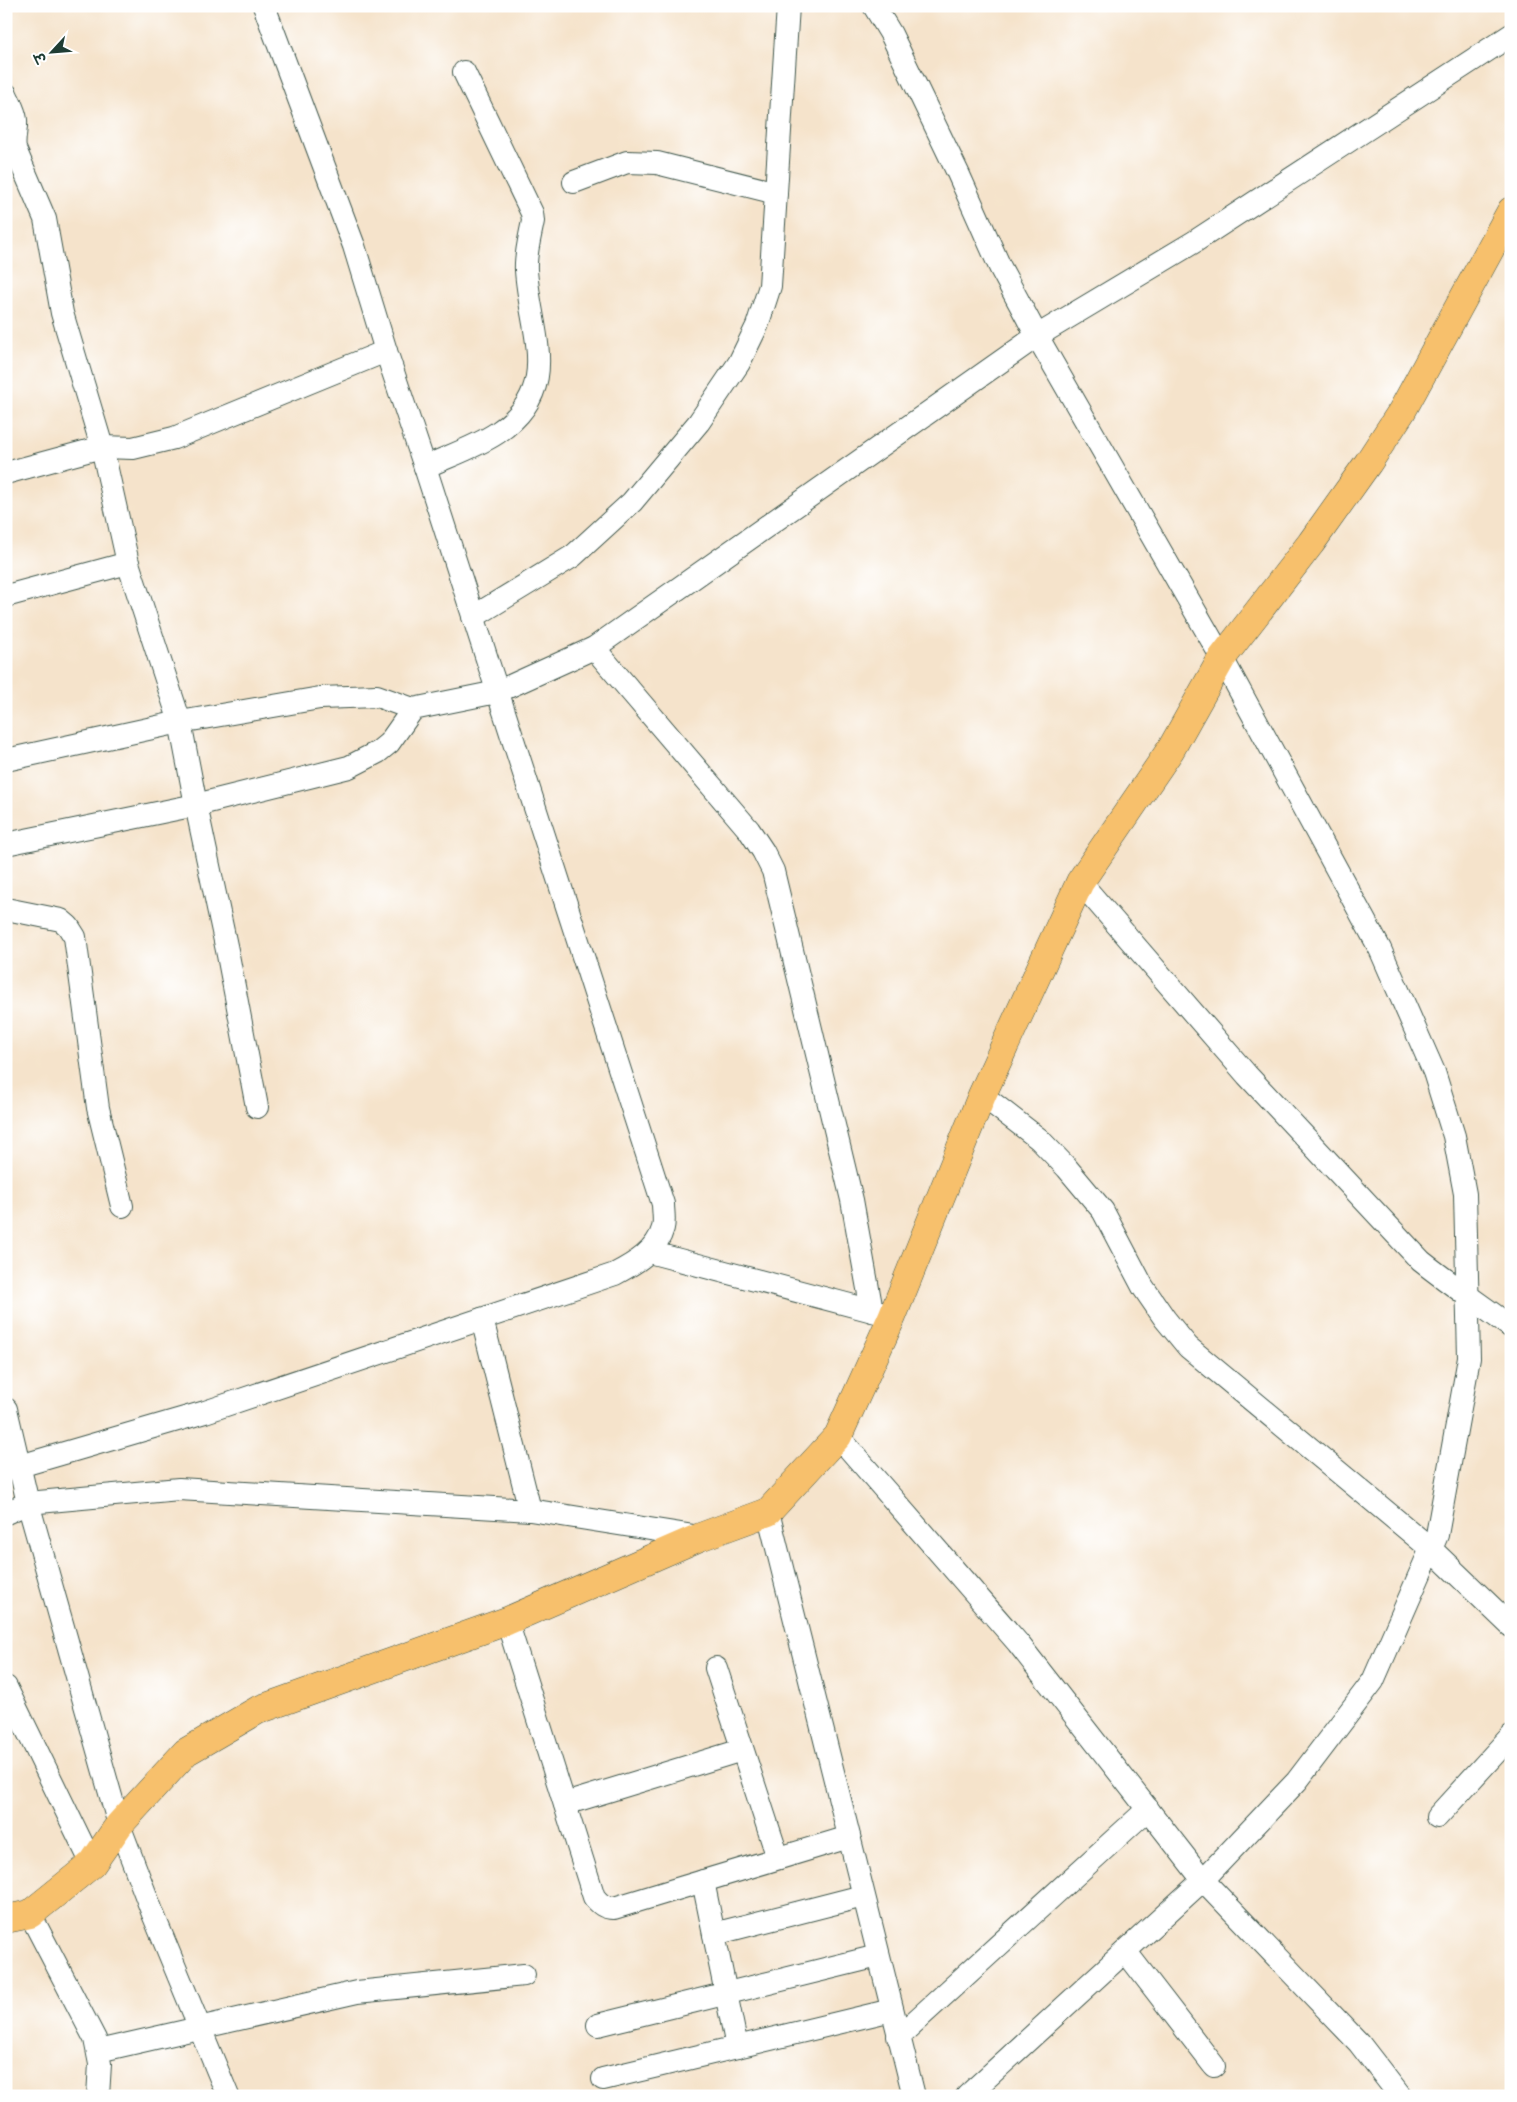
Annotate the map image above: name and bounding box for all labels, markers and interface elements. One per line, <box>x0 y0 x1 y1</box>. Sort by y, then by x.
north arrow <box>28 28 78 78</box>
text: उ <box>30 48 51 67</box>

